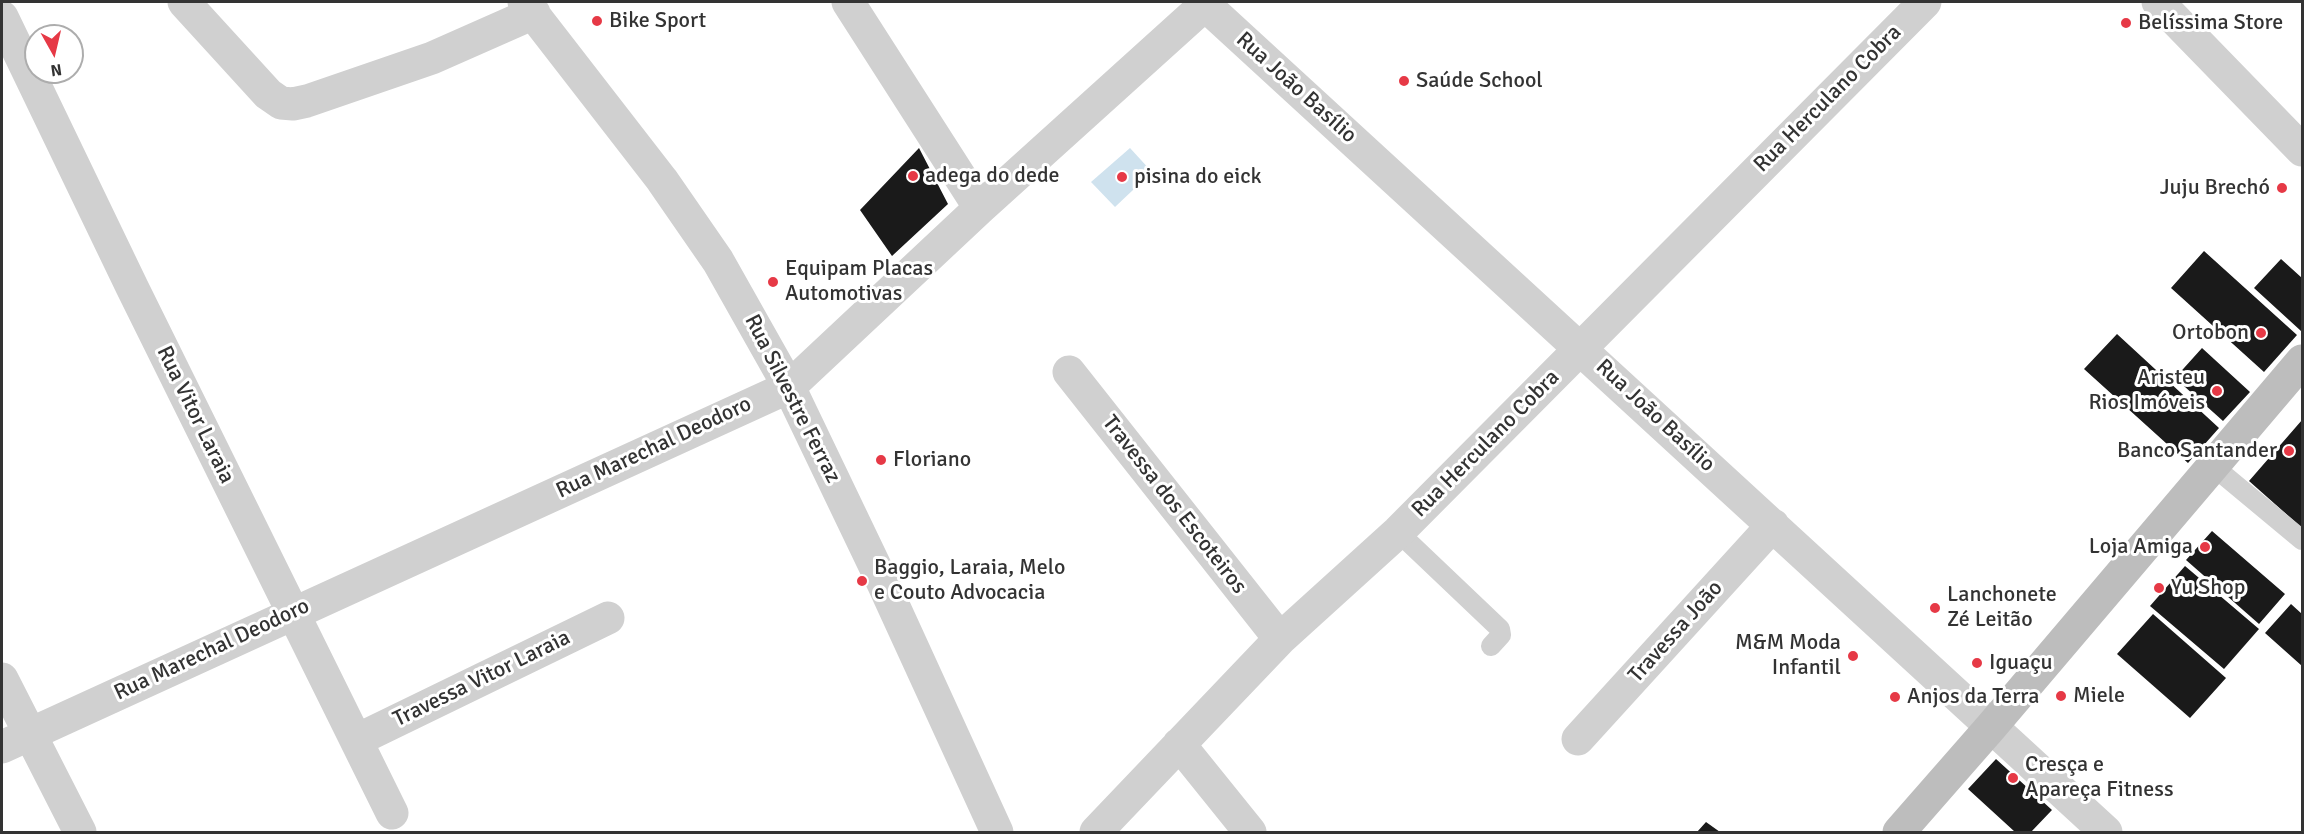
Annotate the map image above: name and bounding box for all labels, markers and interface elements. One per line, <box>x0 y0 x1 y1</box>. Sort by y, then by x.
place label: Bike Sport <box>609 8 706 34</box>
place label: Belíssima Store <box>2138 10 2283 36</box>
marker: Bike Sport <box>590 14 604 28</box>
marker: Belíssima Store <box>2119 16 2133 30</box>
street label: Rua Herculano Cobra <box>1749 20 1907 178</box>
north arrow <box>24 24 84 84</box>
street label: Rua João Basílio <box>1230 27 1362 149</box>
text: N <box>49 59 63 81</box>
place label: Saúde School <box>1416 68 1543 94</box>
marker: Saúde School <box>1397 74 1411 88</box>
place label: adega do dede <box>925 163 1060 189</box>
place label: pisina do eick <box>1134 164 1262 190</box>
marker: adega do dede <box>906 169 920 183</box>
marker: pisina do eick <box>1115 170 1129 184</box>
place label: Juju Brechó <box>2160 175 2270 201</box>
marker: Juju Brechó <box>2275 181 2289 195</box>
place label: Equipam Placas Automotivas <box>785 256 933 308</box>
marker: Equipam Placas Automotivas <box>766 275 780 289</box>
street label: Rua Silvestre Ferraz <box>738 310 846 488</box>
place label: Ortobon <box>2172 320 2249 346</box>
marker: Ortobon <box>2254 326 2268 340</box>
street label: Rua Vitor Laraia <box>150 342 240 488</box>
street label: Rua João Basílio <box>1590 354 1720 478</box>
street label: Rua Herculano Cobra <box>1407 365 1565 523</box>
place label: Aristeu Rios Imóveis <box>2088 365 2205 416</box>
marker: Aristeu Rios Imóveis <box>2210 384 2224 398</box>
street label: Rua Marechal Deodoro <box>552 391 756 505</box>
street label: Travessa dos Escoteiros <box>1096 411 1252 599</box>
place label: Banco Santander <box>2117 438 2277 464</box>
marker: Banco Santander <box>2282 444 2296 458</box>
place label: Floriano <box>893 447 971 473</box>
marker: Floriano <box>874 453 888 467</box>
place label: Loja Amiga <box>2089 534 2193 560</box>
marker: Loja Amiga <box>2198 540 2212 554</box>
place label: Baggio, Laraia, Melo e Couto Advocacia <box>874 555 1065 606</box>
marker: Baggio, Laraia, Melo e Couto Advocacia <box>855 574 869 588</box>
street label: Travessa João <box>1623 575 1729 689</box>
place label: Yu Shop <box>2171 575 2245 601</box>
marker: Yu Shop <box>2152 581 2166 595</box>
place label: Lanchonete Zé Leitão <box>1947 582 2057 634</box>
street label: Rua Marechal Deodoro <box>110 593 314 707</box>
marker: Lanchonete Zé Leitão <box>1928 601 1942 615</box>
street label: Travessa Vitor Laraia <box>389 625 575 733</box>
place label: M&M Moda Infantil <box>1735 630 1841 682</box>
marker: M&M Moda Infantil <box>1846 649 1860 663</box>
place label: Iguaçu <box>1989 650 2053 676</box>
marker: Iguaçu <box>1970 656 1984 670</box>
place label: Miele <box>2073 683 2125 709</box>
place label: Anjos da Terra <box>1907 684 2039 710</box>
marker: Miele <box>2054 689 2068 703</box>
marker: Anjos da Terra <box>1888 690 1902 704</box>
place label: Cresça e Apareça Fitness <box>2025 752 2174 804</box>
marker: Cresça e Apareça Fitness <box>2006 771 2020 785</box>

